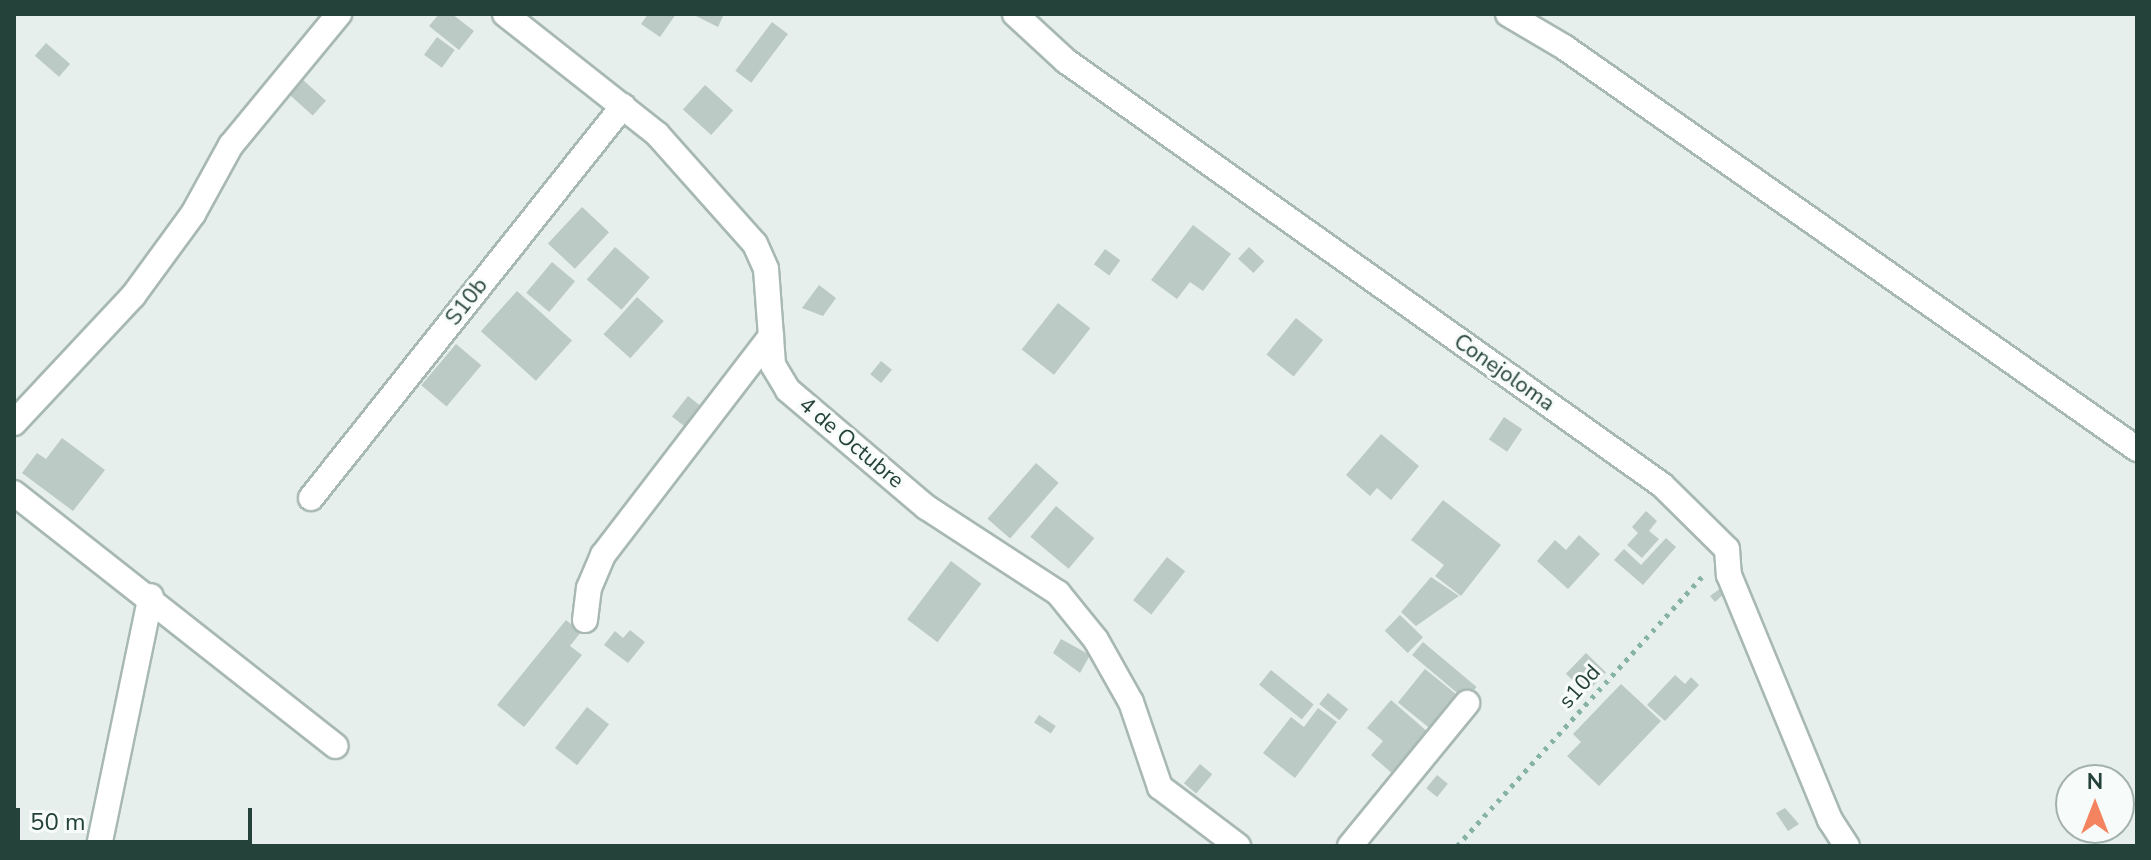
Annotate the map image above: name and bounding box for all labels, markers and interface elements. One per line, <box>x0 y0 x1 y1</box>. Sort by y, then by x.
street label: S10b <box>440 273 494 331</box>
street label: Conejoloma <box>1449 329 1559 417</box>
street label: 4 de Octubre <box>793 392 909 494</box>
street label: s10d <box>1554 660 1606 714</box>
north arrow <box>2055 764 2135 844</box>
text: N <box>2087 767 2103 797</box>
scale bar <box>20 792 256 842</box>
text: 50 m <box>30 806 86 838</box>

